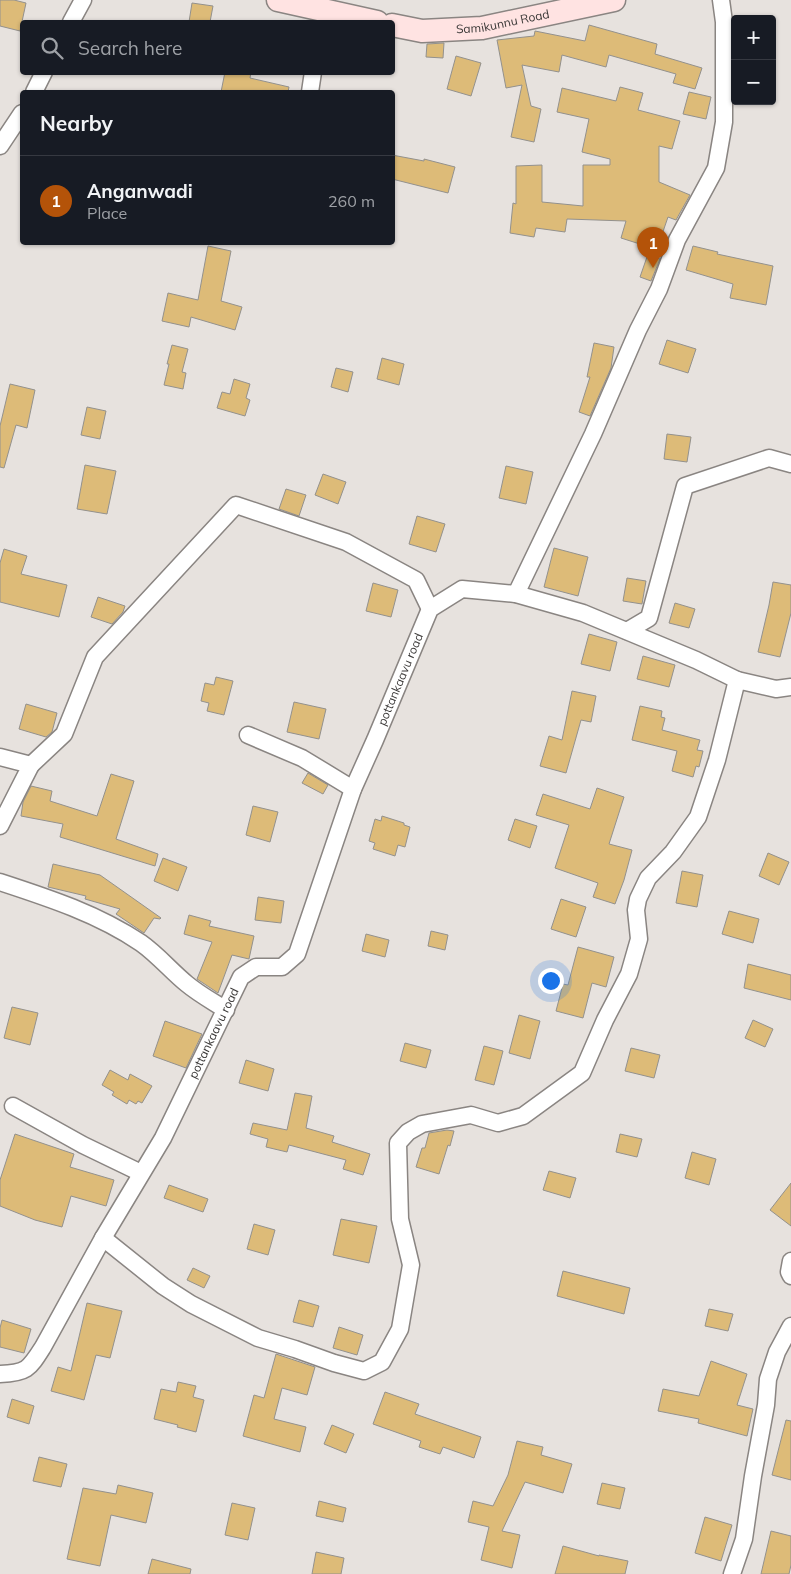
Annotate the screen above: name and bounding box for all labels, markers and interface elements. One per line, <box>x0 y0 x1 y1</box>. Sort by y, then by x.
street label: Samikunnu Road <box>456 6 551 36</box>
map controls <box>731 15 776 105</box>
button: + <box>731 15 776 60</box>
search box <box>20 20 395 75</box>
icon: search <box>38 34 66 62</box>
text: Search here <box>78 36 182 60</box>
button: − <box>731 60 776 105</box>
text: Nearby <box>40 110 113 136</box>
text: Anganwadi <box>87 179 193 203</box>
text: 1 <box>51 191 61 211</box>
text: 260 m <box>328 191 375 211</box>
text: Place <box>87 203 127 223</box>
pin: 1 <box>637 227 669 268</box>
street label: pottankaavu road <box>374 631 426 728</box>
your location <box>538 968 564 994</box>
street label: pottankaavu road <box>185 985 242 1081</box>

